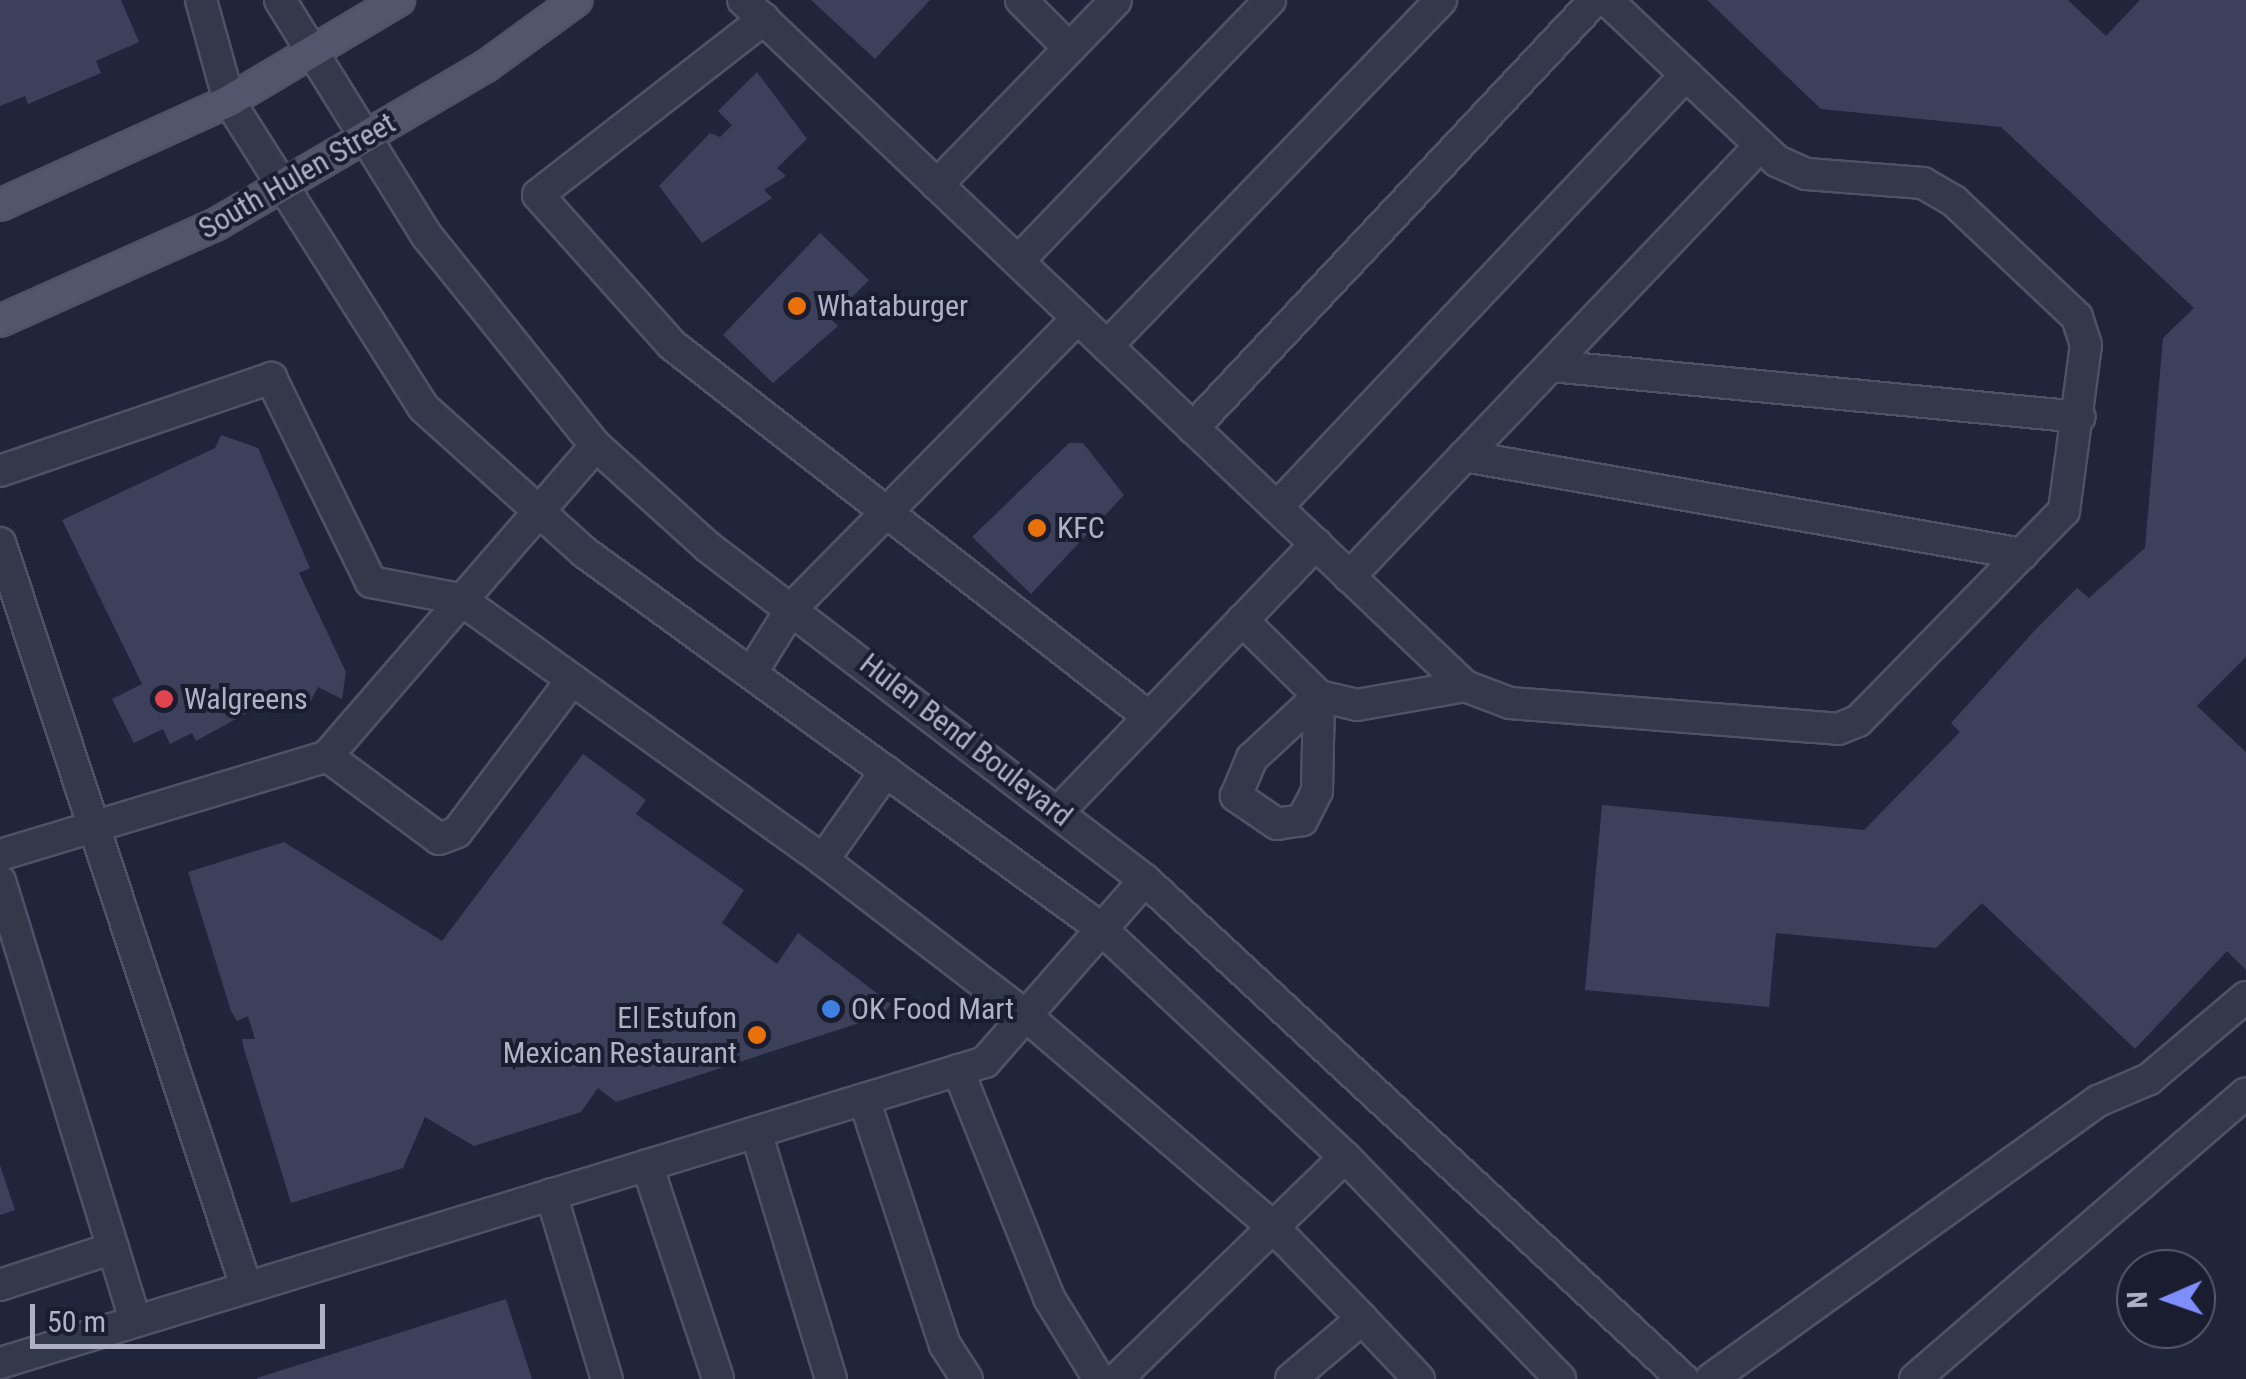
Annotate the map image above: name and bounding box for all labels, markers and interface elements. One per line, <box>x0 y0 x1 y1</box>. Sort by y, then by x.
street label: South Hulen Street <box>192 105 402 247</box>
place label: Whataburger <box>817 288 968 324</box>
marker: Whataburger <box>786 295 808 317</box>
place label: KFC <box>1057 510 1105 546</box>
marker: KFC <box>1026 517 1048 539</box>
street label: Hulen Bend Boulevard <box>853 646 1079 834</box>
place label: Walgreens <box>184 681 308 717</box>
marker: Walgreens <box>153 688 175 710</box>
place label: OK Food Mart <box>851 991 1014 1027</box>
marker: OK Food Mart <box>820 998 842 1020</box>
place label: El Estufon Mexican Restaurant <box>503 1000 737 1070</box>
marker: El Estufon Mexican Restaurant <box>746 1024 768 1046</box>
north arrow <box>2116 1249 2216 1349</box>
scale bar <box>35 1284 330 1346</box>
text: N <box>2121 1291 2154 1309</box>
text: 50 m <box>47 1304 106 1339</box>

